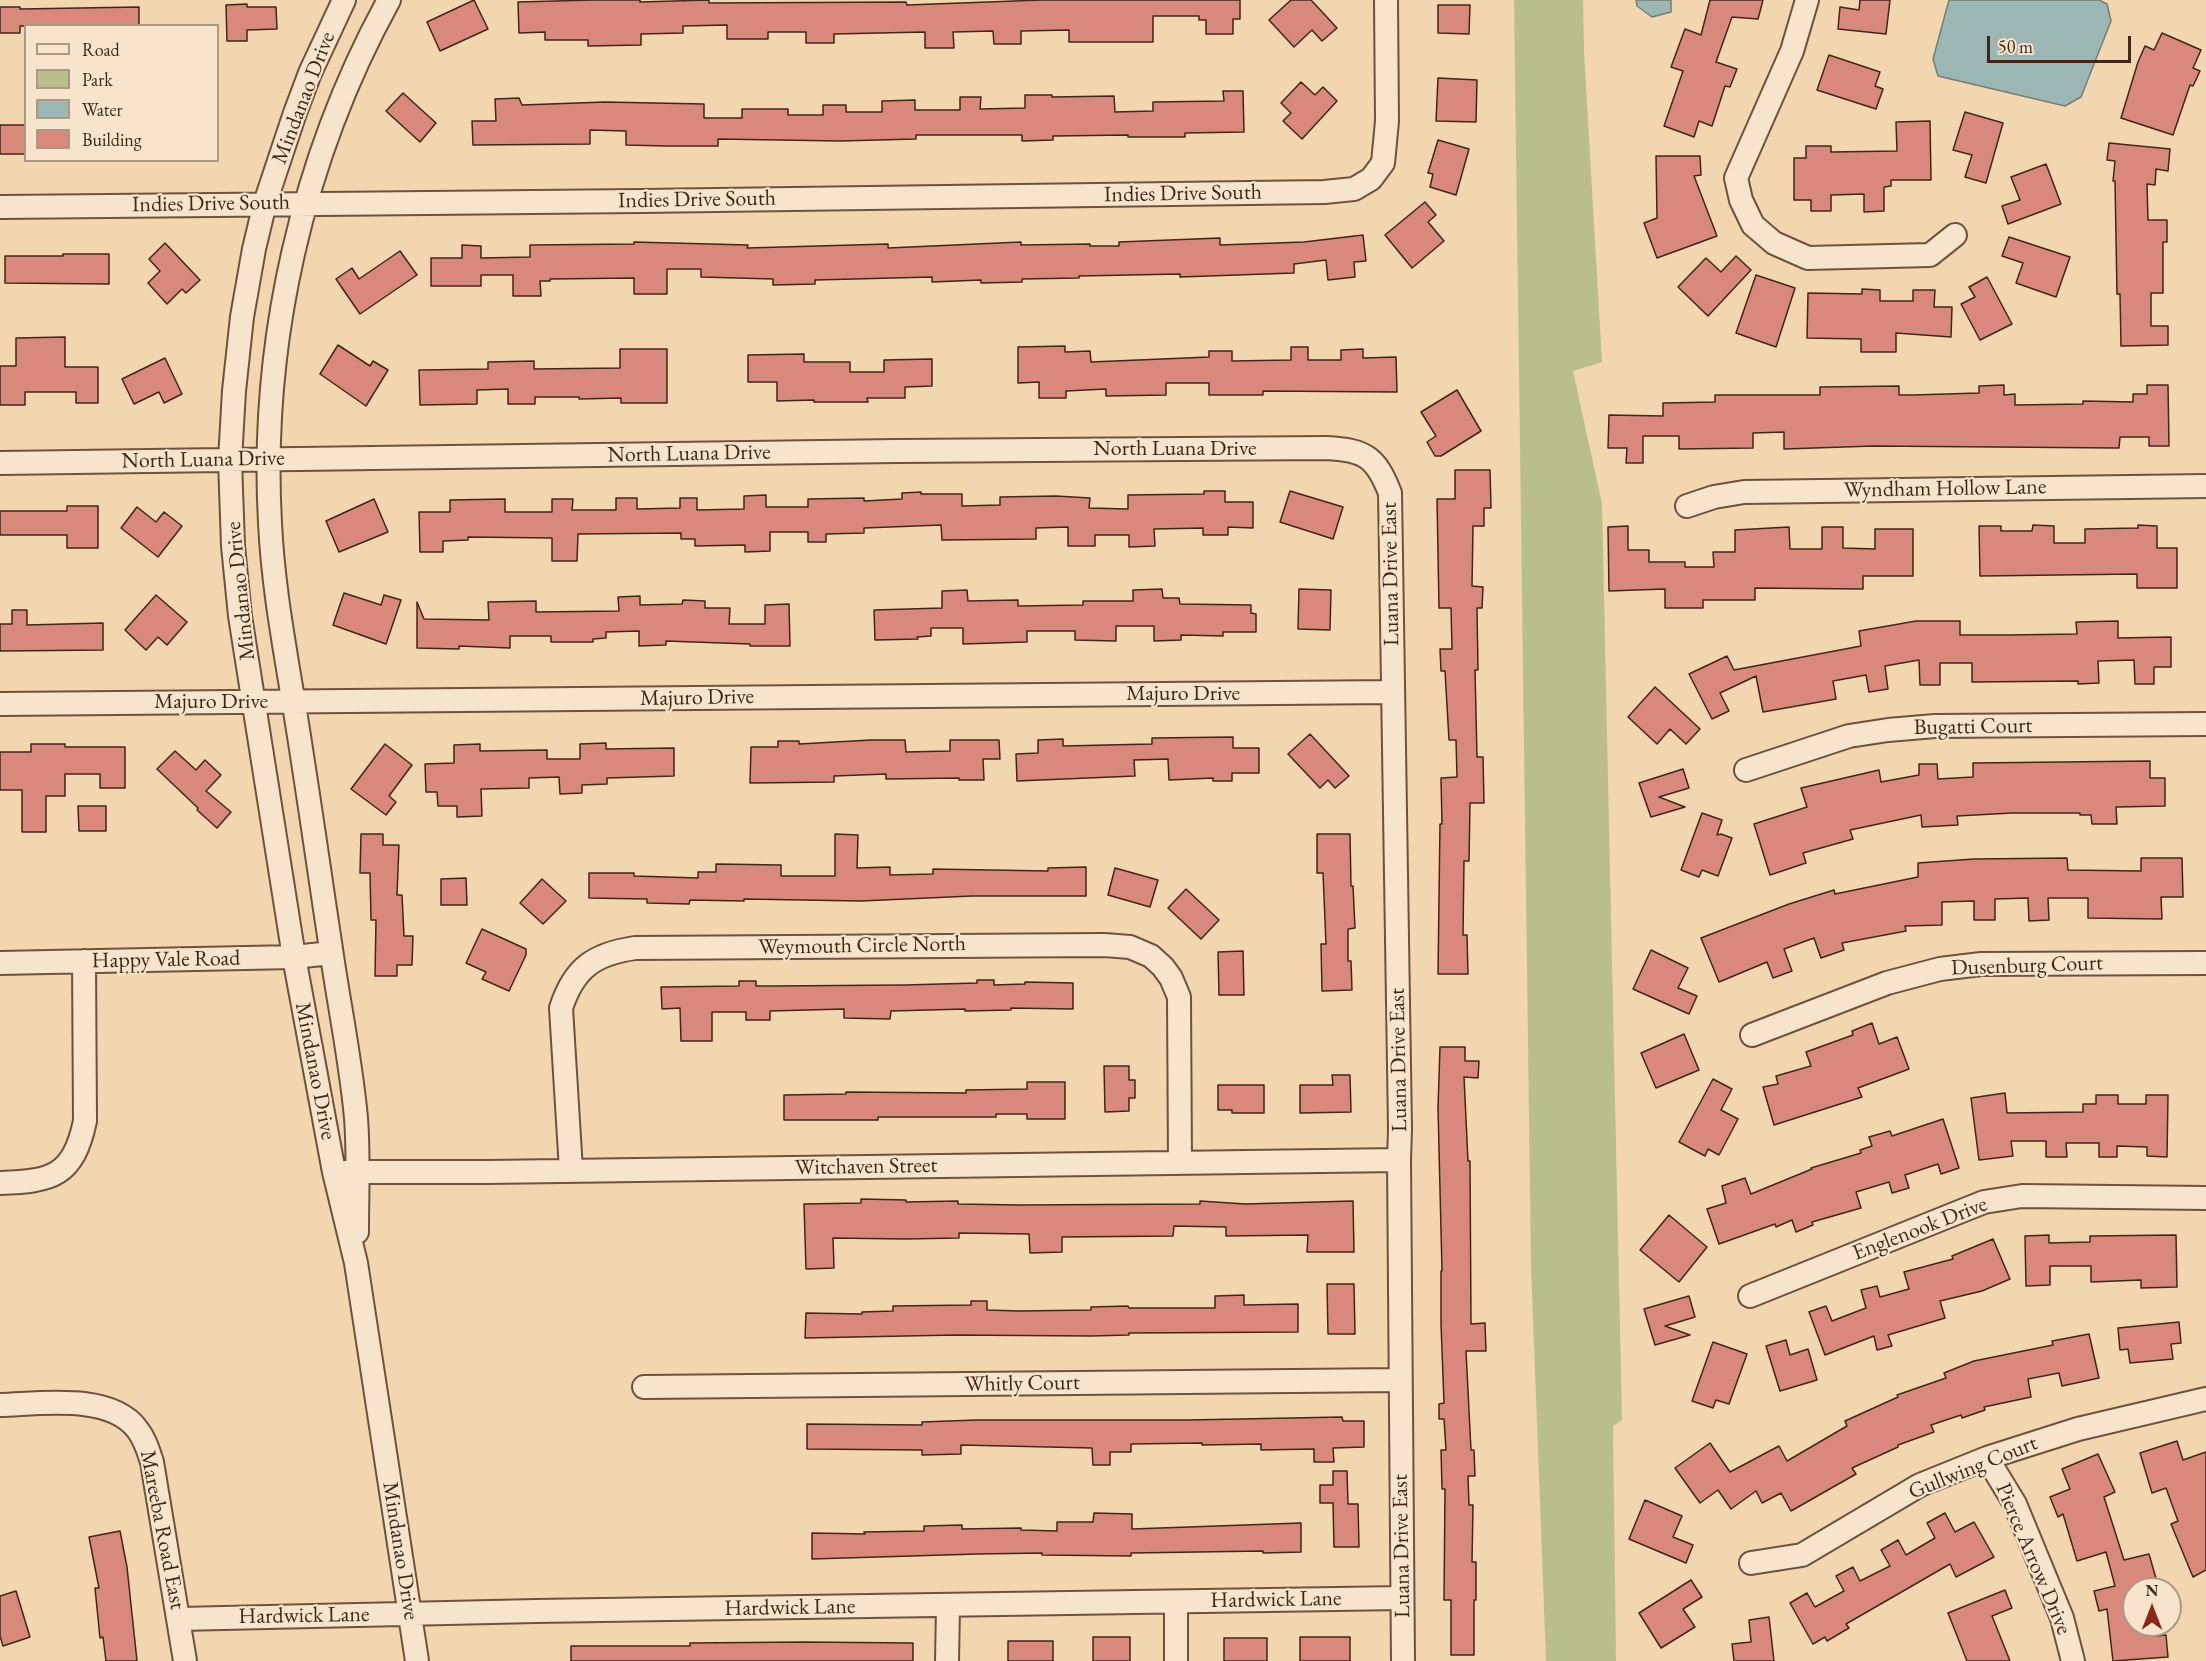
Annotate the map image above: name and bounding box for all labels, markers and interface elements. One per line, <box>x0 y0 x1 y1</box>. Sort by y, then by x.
legend <box>24 24 219 162</box>
scale bar <box>1990 24 2134 62</box>
street label: Mindanao Drive <box>267 28 341 168</box>
text: 50 m <box>1998 35 2033 58</box>
text: Road <box>82 38 120 61</box>
text: Park <box>82 68 113 91</box>
text: Water <box>82 98 123 121</box>
text: Building <box>82 128 142 151</box>
street label: Indies Drive South <box>1104 179 1262 209</box>
street label: Indies Drive South <box>618 185 776 215</box>
street label: Indies Drive South <box>132 189 290 219</box>
street label: North Luana Drive <box>1093 436 1257 462</box>
street label: North Luana Drive <box>607 439 771 469</box>
street label: North Luana Drive <box>121 445 285 475</box>
street label: Wyndham Hollow Lane <box>1843 474 2047 504</box>
street label: Luana Drive East <box>1377 502 1405 646</box>
street label: Mindanao Drive <box>221 520 261 662</box>
street label: Majuro Drive <box>1126 681 1240 707</box>
street label: Majuro Drive <box>640 684 754 712</box>
street label: Majuro Drive <box>154 689 268 715</box>
street label: Bugatti Court <box>1913 713 2033 741</box>
street label: Weymouth Circle North <box>758 931 966 961</box>
street label: Happy Vale Road <box>91 946 241 974</box>
street label: Dusenburg Court <box>1951 950 2103 982</box>
street label: Luana Drive East <box>1385 988 1413 1132</box>
street label: Mindanao Drive <box>289 1000 341 1142</box>
street label: Witchaven Street <box>794 1153 938 1181</box>
street label: Englenook Drive <box>1849 1191 1991 1267</box>
street label: Whitly Court <box>964 1370 1080 1398</box>
street label: Gullwing Court <box>1905 1430 2041 1506</box>
street label: Mareeba Road East <box>134 1448 190 1612</box>
street label: Luana Drive East <box>1388 1474 1416 1618</box>
street label: Pierce Arrow Drive <box>1989 1479 2077 1639</box>
street label: Mindanao Drive <box>376 1480 424 1622</box>
north arrow <box>2122 1577 2182 1637</box>
text: N <box>2146 1580 2158 1601</box>
street label: Hardwick Lane <box>1210 1586 1342 1614</box>
street label: Hardwick Lane <box>724 1594 856 1622</box>
street label: Hardwick Lane <box>238 1602 370 1630</box>

